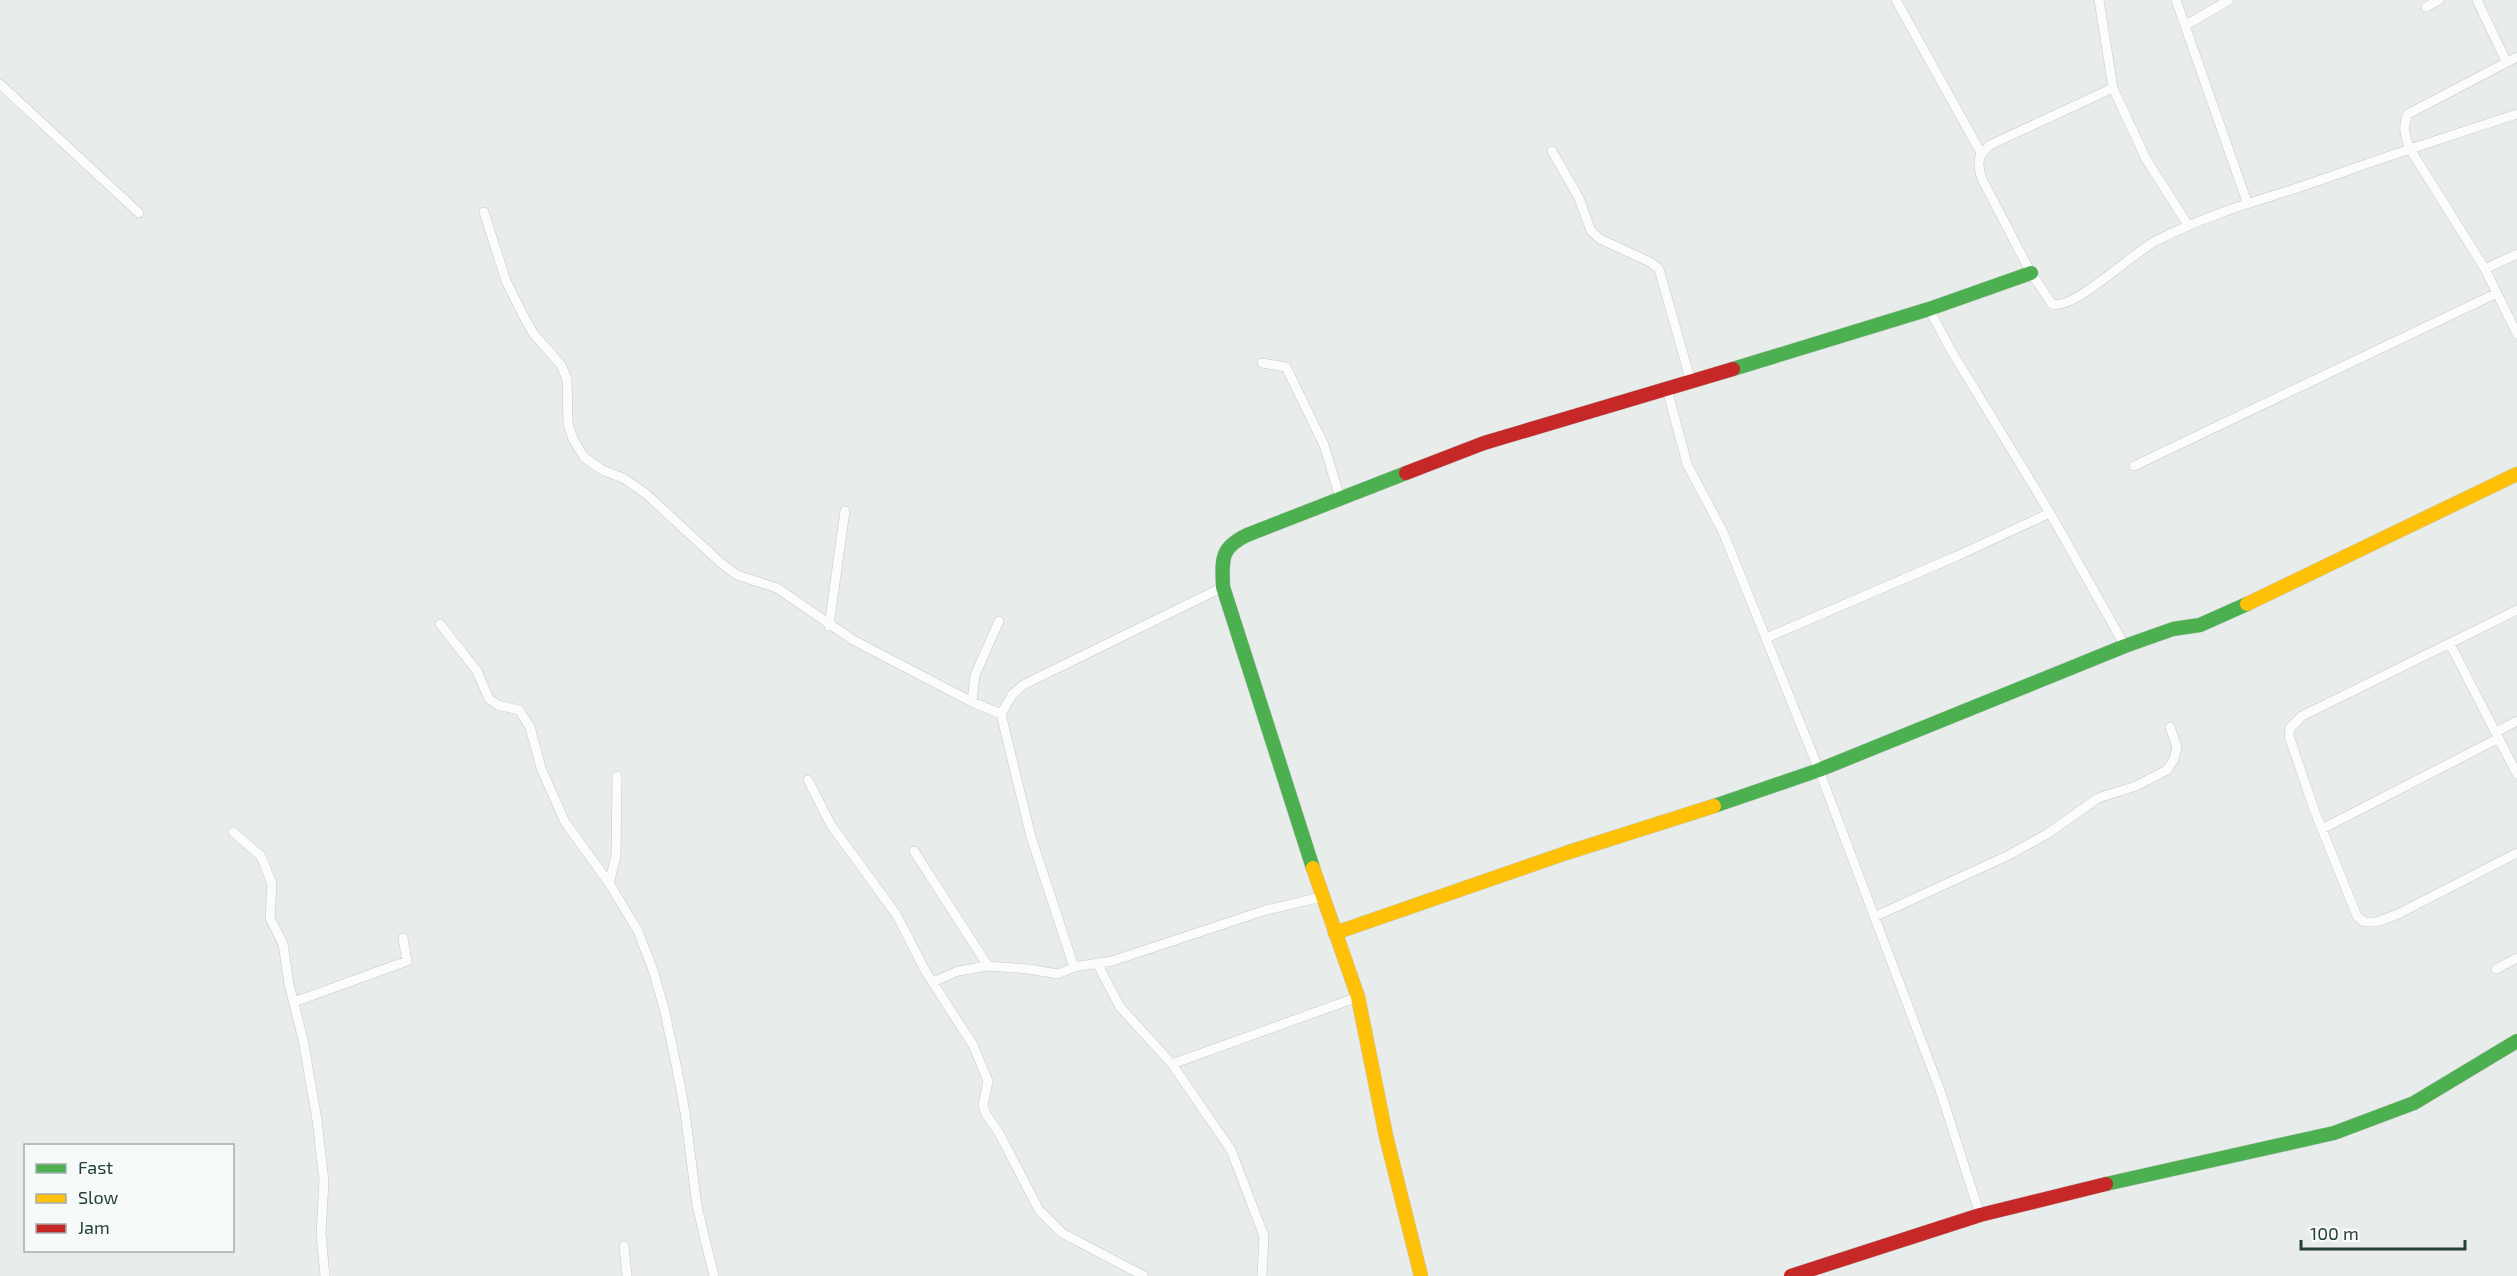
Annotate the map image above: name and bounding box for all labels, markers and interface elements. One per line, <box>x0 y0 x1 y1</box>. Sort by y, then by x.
legend <box>24 1144 234 1252</box>
text: Fast <box>78 1156 113 1178</box>
text: Slow <box>78 1186 119 1208</box>
scale bar <box>2301 1213 2464 1251</box>
text: Jam <box>78 1216 110 1238</box>
text: 100 m <box>2310 1222 2359 1244</box>

